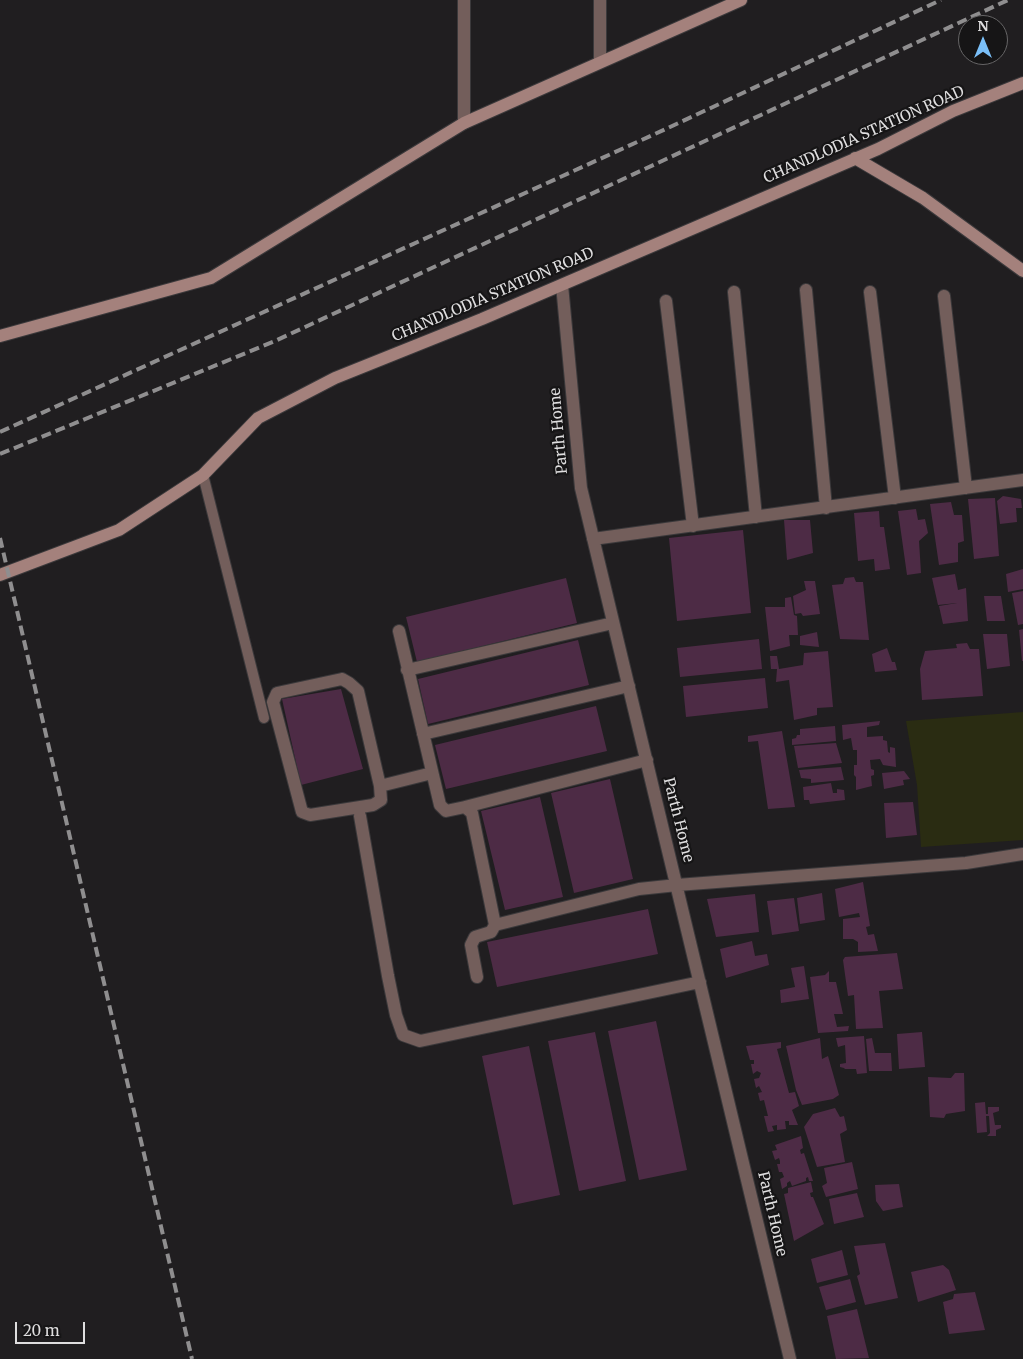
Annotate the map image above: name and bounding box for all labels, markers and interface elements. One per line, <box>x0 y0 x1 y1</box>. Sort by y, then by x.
north arrow <box>958 15 1008 65</box>
text: N <box>977 17 989 35</box>
street label: CHANDLODIA STATION ROAD <box>761 82 967 188</box>
street label: CHANDLODIA STATION ROAD <box>389 244 597 346</box>
street label: Parth Home <box>546 387 572 475</box>
street label: Parth Home <box>659 776 697 864</box>
street label: Parth Home <box>753 1170 791 1258</box>
scale bar <box>18 1312 88 1344</box>
text: 20 m <box>23 1321 60 1340</box>

